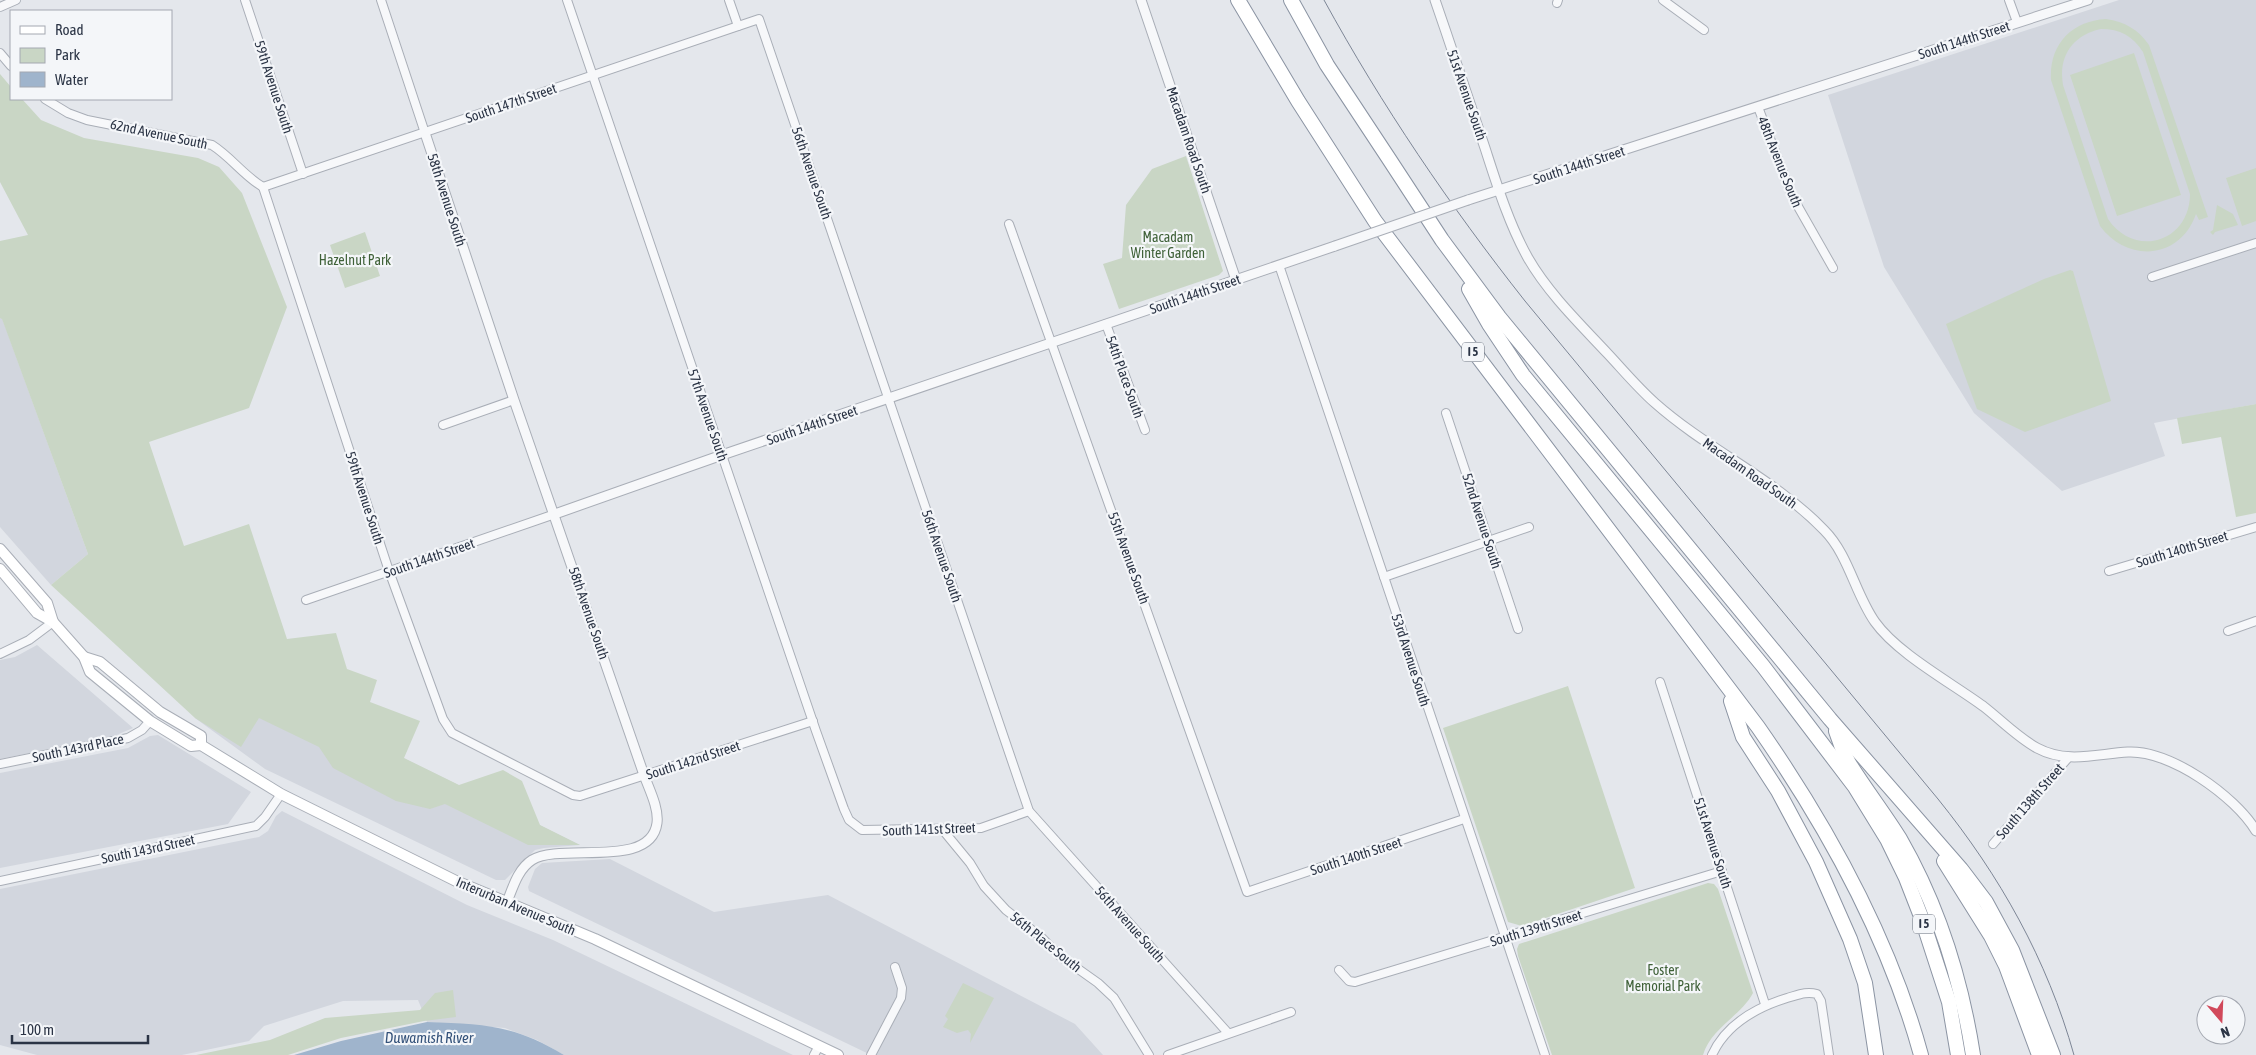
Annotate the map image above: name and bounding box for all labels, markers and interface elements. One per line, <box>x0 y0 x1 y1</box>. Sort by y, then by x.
legend <box>10 10 172 100</box>
street label: South 144th Street <box>1916 18 2012 62</box>
text: Road <box>55 21 84 38</box>
street label: 59th Avenue South <box>251 39 297 135</box>
text: Park <box>55 46 80 63</box>
street label: 51st Avenue South <box>1444 48 1490 142</box>
text: Water <box>55 71 88 88</box>
street label: South 147th Street <box>463 80 559 126</box>
street label: Macadam Road South <box>1163 85 1215 195</box>
street label: 48th Avenue South <box>1754 114 1806 210</box>
street label: 62nd Avenue South <box>109 116 209 152</box>
street label: 56th Avenue South <box>789 125 835 221</box>
street label: South 144th Street <box>1531 143 1627 187</box>
street label: 58th Avenue South <box>424 152 470 248</box>
park label: Macadam Winter Garden <box>1131 229 1205 261</box>
park label: Hazelnut Park <box>319 252 391 268</box>
street label: South 144th Street <box>1147 271 1243 317</box>
street label: 54th Place South <box>1103 334 1147 420</box>
road number: I 5 <box>1462 342 1484 362</box>
street label: 57th Avenue South <box>685 367 731 463</box>
street label: South 144th Street <box>764 402 860 448</box>
street label: Macadam Road South <box>1700 434 1800 512</box>
street label: 59th Avenue South <box>342 450 388 546</box>
street label: 52nd Avenue South <box>1459 471 1505 571</box>
street label: 56th Avenue South <box>919 508 965 604</box>
street label: 55th Avenue South <box>1105 510 1153 606</box>
street label: South 140th Street <box>2134 527 2230 571</box>
street label: South 144th Street <box>381 535 477 581</box>
street label: 58th Avenue South <box>566 565 612 661</box>
street label: 53rd Avenue South <box>1388 612 1434 708</box>
street label: South 143rd Place <box>31 731 125 765</box>
street label: South 142nd Street <box>644 737 742 783</box>
street label: South 138th Street <box>1993 760 2067 842</box>
street label: 51st Avenue South <box>1691 795 1735 891</box>
street label: South 141st Street <box>882 819 976 839</box>
street label: South 143rd Street <box>100 831 196 867</box>
street label: South 140th Street <box>1308 834 1404 878</box>
street label: Interurban Avenue South <box>454 874 578 938</box>
street label: 56th Avenue South <box>1092 883 1168 965</box>
street label: South 139th Street <box>1488 906 1584 950</box>
street label: 56th Place South <box>1007 909 1085 975</box>
road number: I 5 <box>1913 914 1935 934</box>
park label: Foster Memorial Park <box>1625 962 1701 994</box>
north arrow <box>2196 995 2246 1045</box>
scale bar <box>12 1012 149 1044</box>
text: 100 m <box>20 1021 54 1038</box>
text: N <box>2219 1023 2232 1041</box>
water label: Duwamish River <box>385 1029 474 1046</box>

